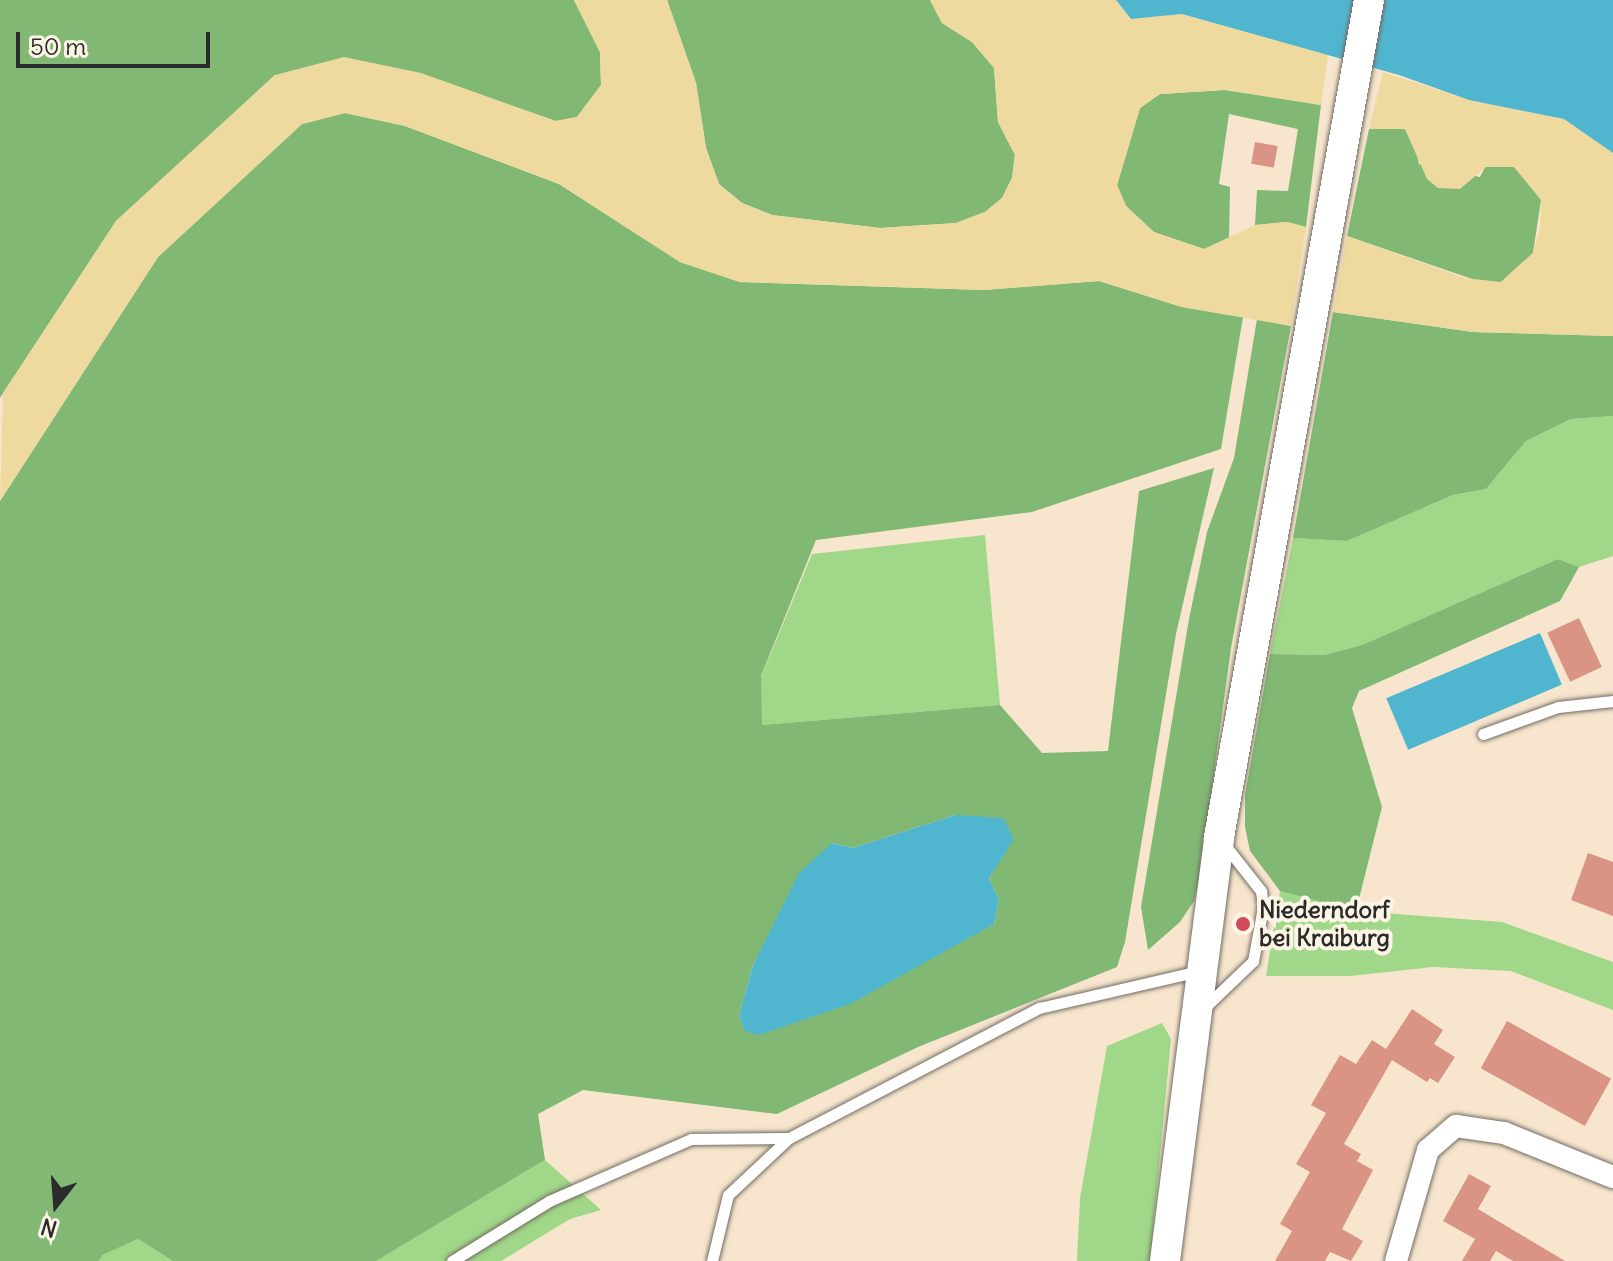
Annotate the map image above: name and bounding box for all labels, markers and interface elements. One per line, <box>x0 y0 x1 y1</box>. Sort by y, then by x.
scale bar <box>20 16 214 66</box>
text: 50 m <box>30 31 86 61</box>
place label: Niederndorf bei Kraiburg <box>1259 896 1390 952</box>
marker: Niederndorf bei Kraiburg <box>1234 915 1252 933</box>
north arrow <box>16 1165 96 1245</box>
text: N <box>38 1212 60 1244</box>

